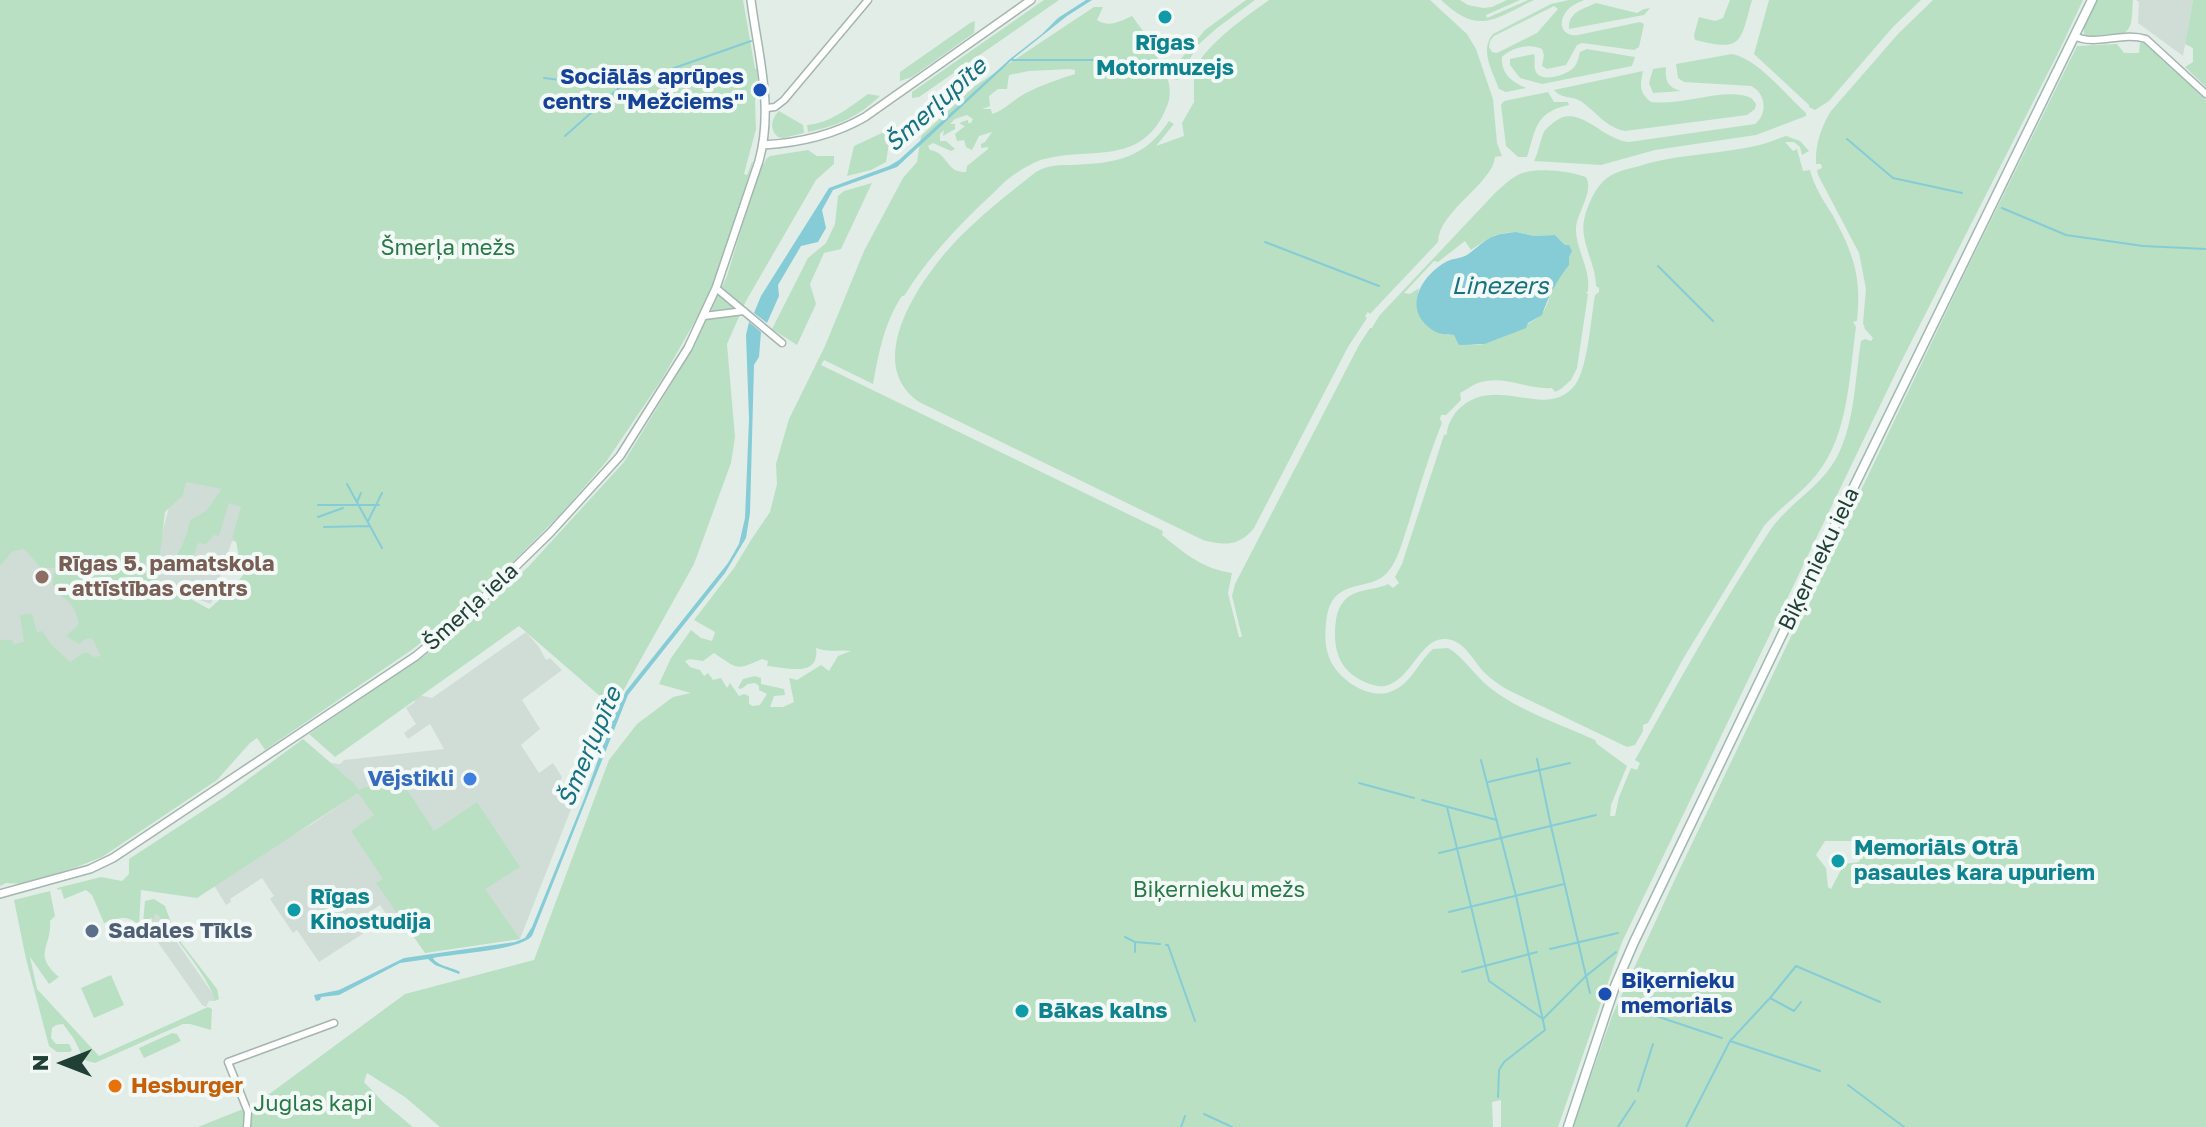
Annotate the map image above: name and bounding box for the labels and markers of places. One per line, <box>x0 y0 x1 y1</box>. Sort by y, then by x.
marker: Rīgas Motormuzejs <box>1156 8 1174 26</box>
place label: Rīgas Motormuzejs <box>1096 30 1234 82</box>
place label: Sociālās aprūpes centrs "Mežciems" <box>543 64 744 116</box>
marker: Sociālās aprūpes centrs "Mežciems" <box>751 81 769 99</box>
place label: Rīgas 5. pamatskola - attīstības centrs <box>58 551 274 602</box>
marker: Rīgas 5. pamatskola - attīstības centrs <box>33 568 51 586</box>
place label: Vējstikli <box>368 766 454 792</box>
marker: Vējstikli <box>461 770 479 788</box>
place label: Memoriāls Otrā pasaules kara upuriem <box>1854 835 2095 886</box>
marker: Memoriāls Otrā pasaules kara upuriem <box>1829 852 1847 870</box>
place label: Rīgas Kinostudija <box>310 884 431 936</box>
marker: Rīgas Kinostudija <box>285 901 303 919</box>
place label: Sadales Tīkls <box>108 918 253 944</box>
marker: Sadales Tīkls <box>83 922 101 940</box>
place label: Biķernieku memoriāls <box>1621 968 1735 1020</box>
marker: Biķernieku memoriāls <box>1596 985 1614 1003</box>
place label: Bākas kalns <box>1038 998 1168 1024</box>
marker: Bākas kalns <box>1013 1002 1031 1020</box>
place label: Hesburger <box>131 1073 243 1099</box>
marker: Hesburger <box>106 1077 124 1095</box>

